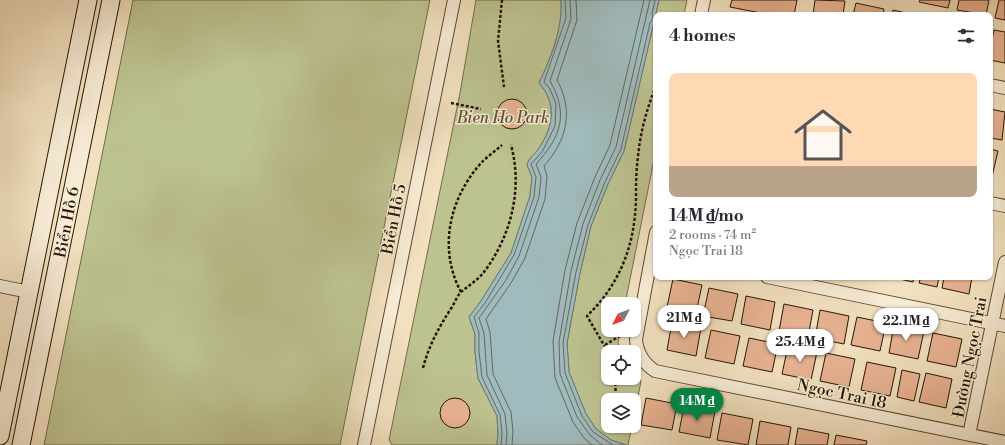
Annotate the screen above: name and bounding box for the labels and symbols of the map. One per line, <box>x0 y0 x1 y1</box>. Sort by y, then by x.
park label: Bien Ho Park <box>456 108 549 128</box>
street label: Biển Hồ 5 <box>377 182 411 257</box>
street label: Biển Hồ 6 <box>50 185 84 261</box>
street label: Đường Ngọc Trai <box>948 295 992 419</box>
north arrow <box>601 297 641 337</box>
pin: 21M ₫ <box>656 305 712 339</box>
pin: 22.1M ₫ <box>869 308 943 342</box>
pin: 25.4M ₫ <box>763 329 837 363</box>
street label: Ngọc Trai 18 <box>795 375 889 413</box>
pin: 14M ₫ <box>669 388 725 422</box>

